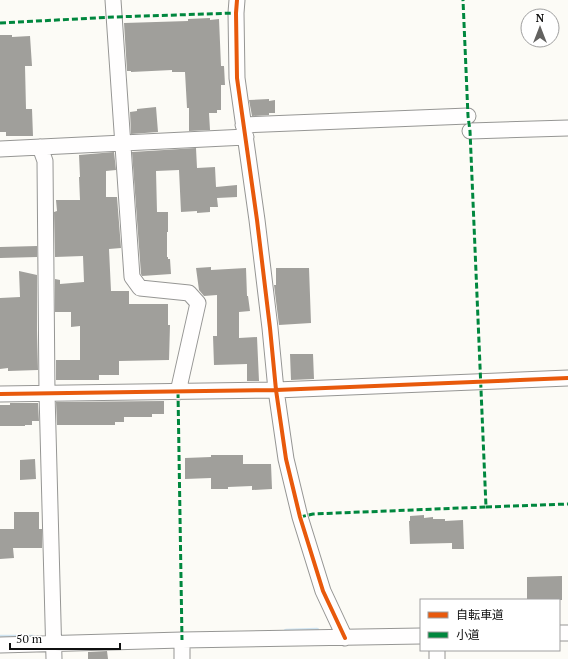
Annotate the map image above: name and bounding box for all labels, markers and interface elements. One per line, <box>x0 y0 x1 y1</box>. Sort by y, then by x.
north arrow <box>520 8 560 48</box>
text: N <box>536 11 545 25</box>
legend <box>420 599 560 651</box>
text: 自転車道 <box>456 607 504 622</box>
scale bar <box>10 625 120 651</box>
text: 小道 <box>456 627 480 642</box>
text: 50 m <box>16 631 43 646</box>

